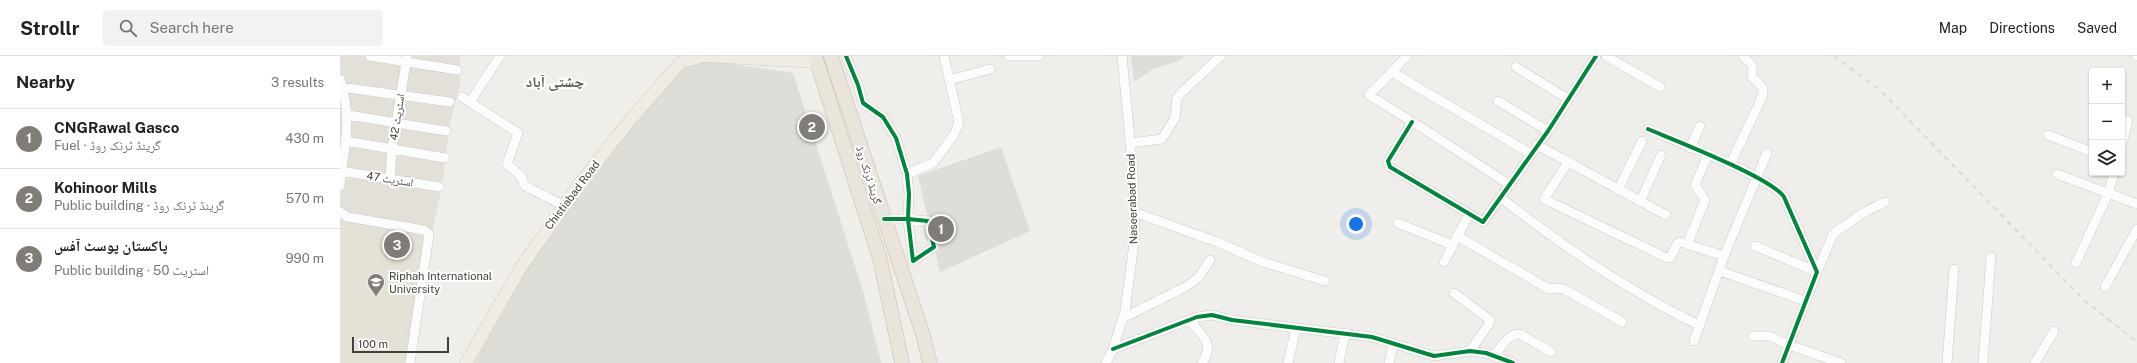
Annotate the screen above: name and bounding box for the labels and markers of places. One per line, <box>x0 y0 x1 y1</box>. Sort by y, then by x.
pin: 2 <box>799 112 825 142</box>
pin: 1 <box>928 214 954 244</box>
pin: 3 <box>384 230 410 260</box>
place label: Riphah International University <box>389 270 492 295</box>
school or university icon: Riphah International University <box>366 272 386 297</box>

